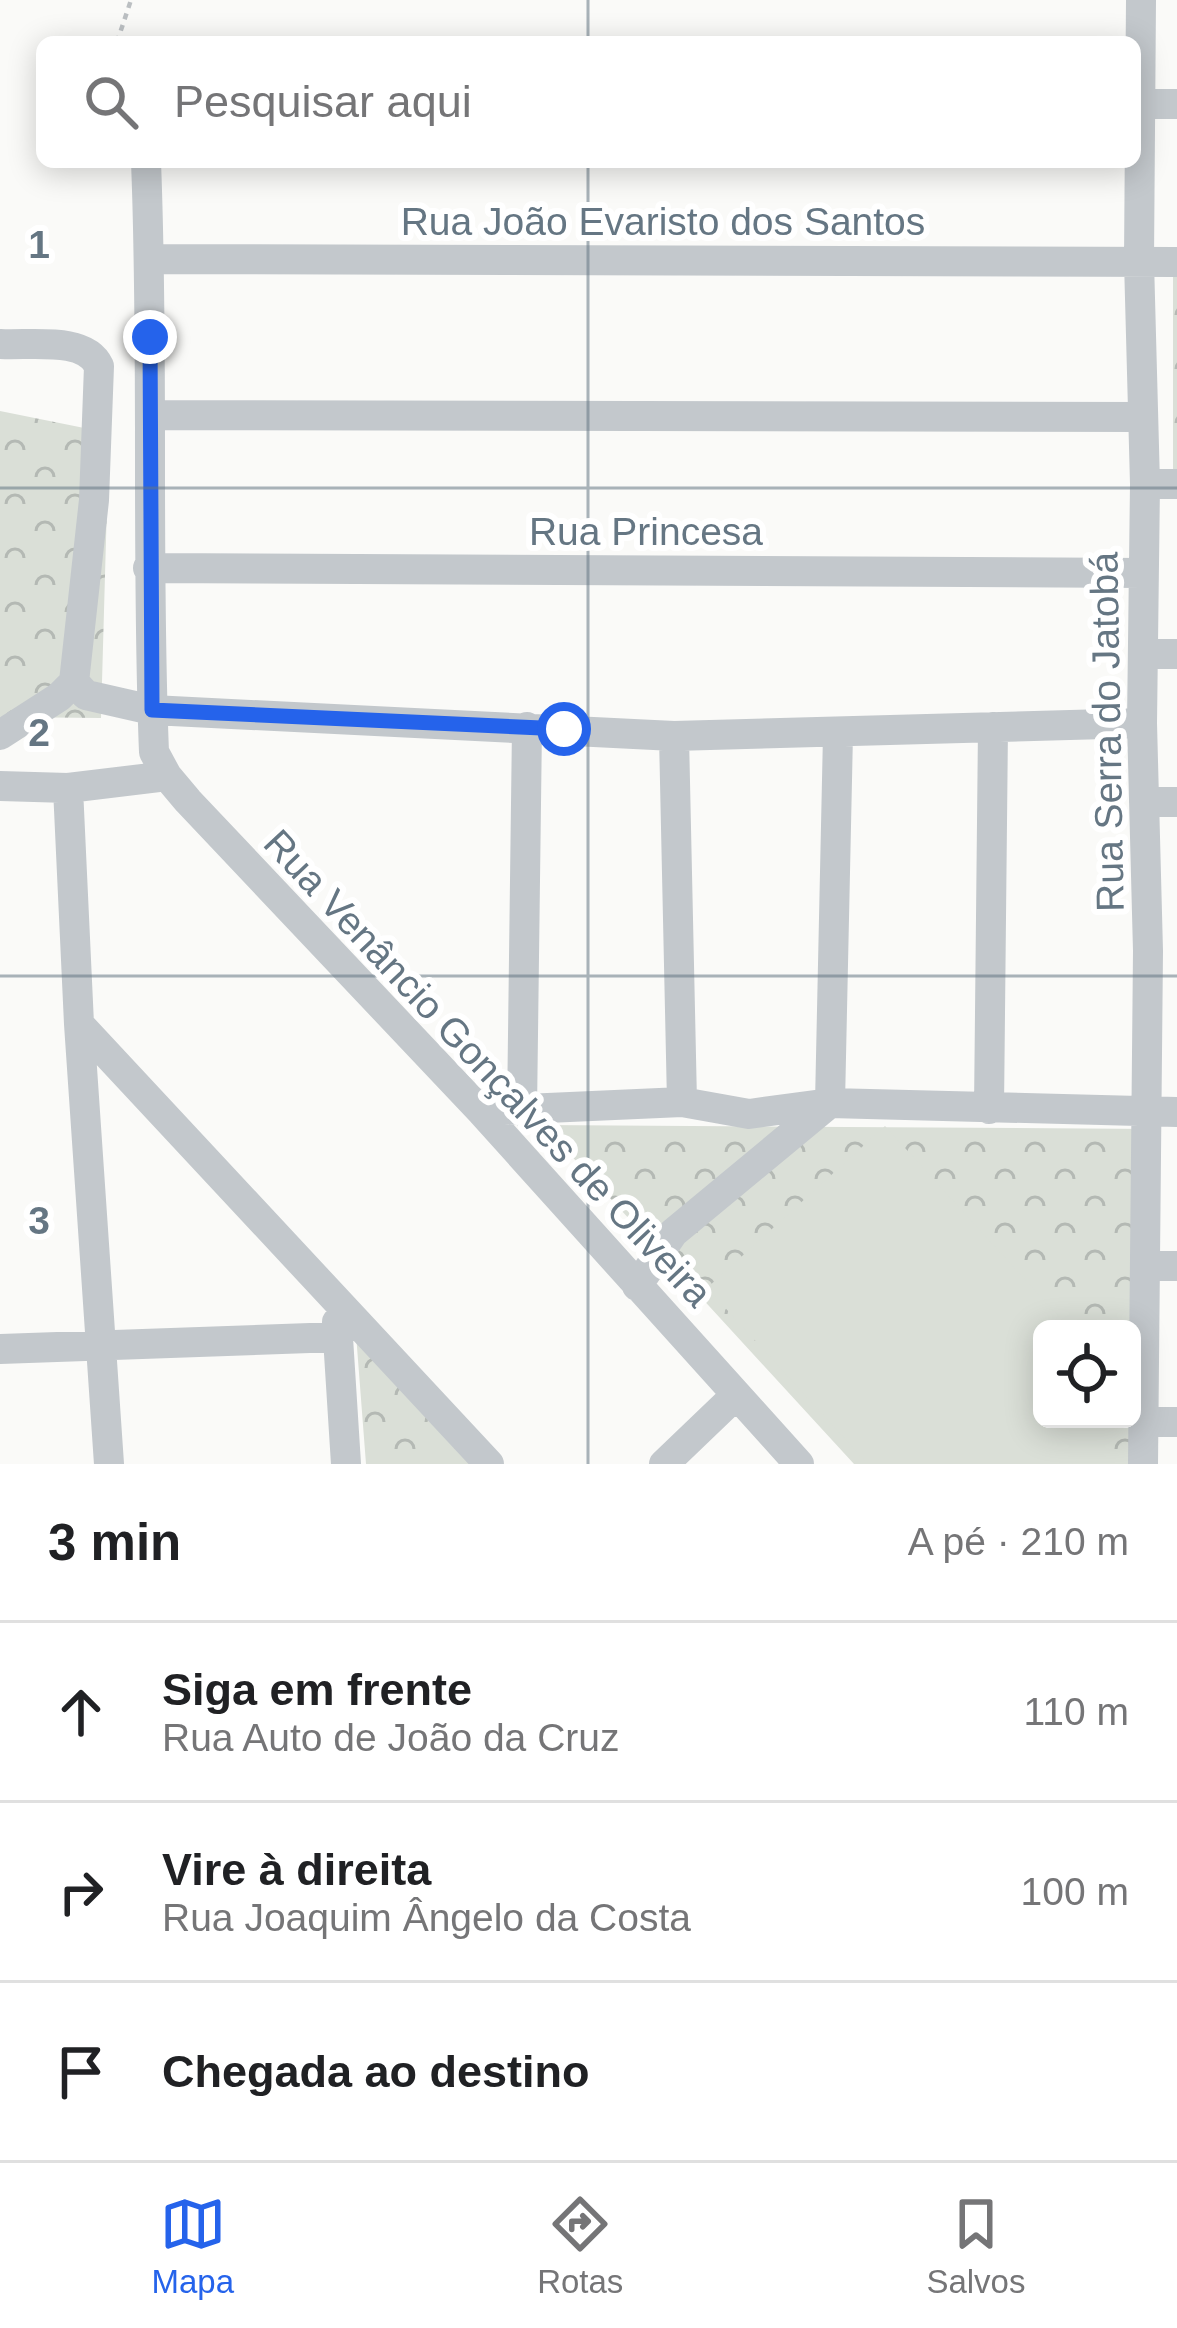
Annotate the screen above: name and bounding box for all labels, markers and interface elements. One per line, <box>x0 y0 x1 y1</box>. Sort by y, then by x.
search box <box>36 36 1141 168</box>
icon: search <box>78 69 144 135</box>
text: Pesquisar aqui <box>174 76 472 127</box>
street label: Rua João Evaristo dos Santos <box>401 200 925 243</box>
text: 1 <box>28 223 50 266</box>
route end <box>123 310 177 364</box>
street label: Rua Princesa <box>529 510 763 553</box>
street label: Rua Serra do Jatobá <box>1082 551 1132 912</box>
route start <box>537 702 591 756</box>
text: 2 <box>28 711 50 754</box>
street label: Rua Venâncio Gonçalves de Oliveira <box>256 821 721 1315</box>
text: 3 <box>28 1199 50 1242</box>
map controls <box>1033 1320 1141 1428</box>
button: locate <box>1033 1320 1141 1428</box>
text: 3 min <box>48 1514 181 1571</box>
text: A pé · 210 m <box>908 1520 1129 1563</box>
text: Siga em frente <box>162 1664 472 1715</box>
icon: ahead <box>48 1679 114 1745</box>
text: 110 m <box>1024 1690 1129 1733</box>
text: Rua Auto de João da Cruz <box>162 1716 619 1759</box>
text: Vire à direita <box>162 1844 431 1895</box>
icon: right <box>48 1859 114 1925</box>
text: 100 m <box>1021 1870 1129 1913</box>
text: Rua Joaquim Ângelo da Costa <box>162 1896 691 1939</box>
icon: arrive <box>48 2039 114 2105</box>
text: Chegada ao destino <box>162 2046 590 2097</box>
tab: Mapa <box>152 2191 234 2301</box>
tab: Rotas <box>537 2191 623 2301</box>
tab: Salvos <box>926 2191 1025 2301</box>

